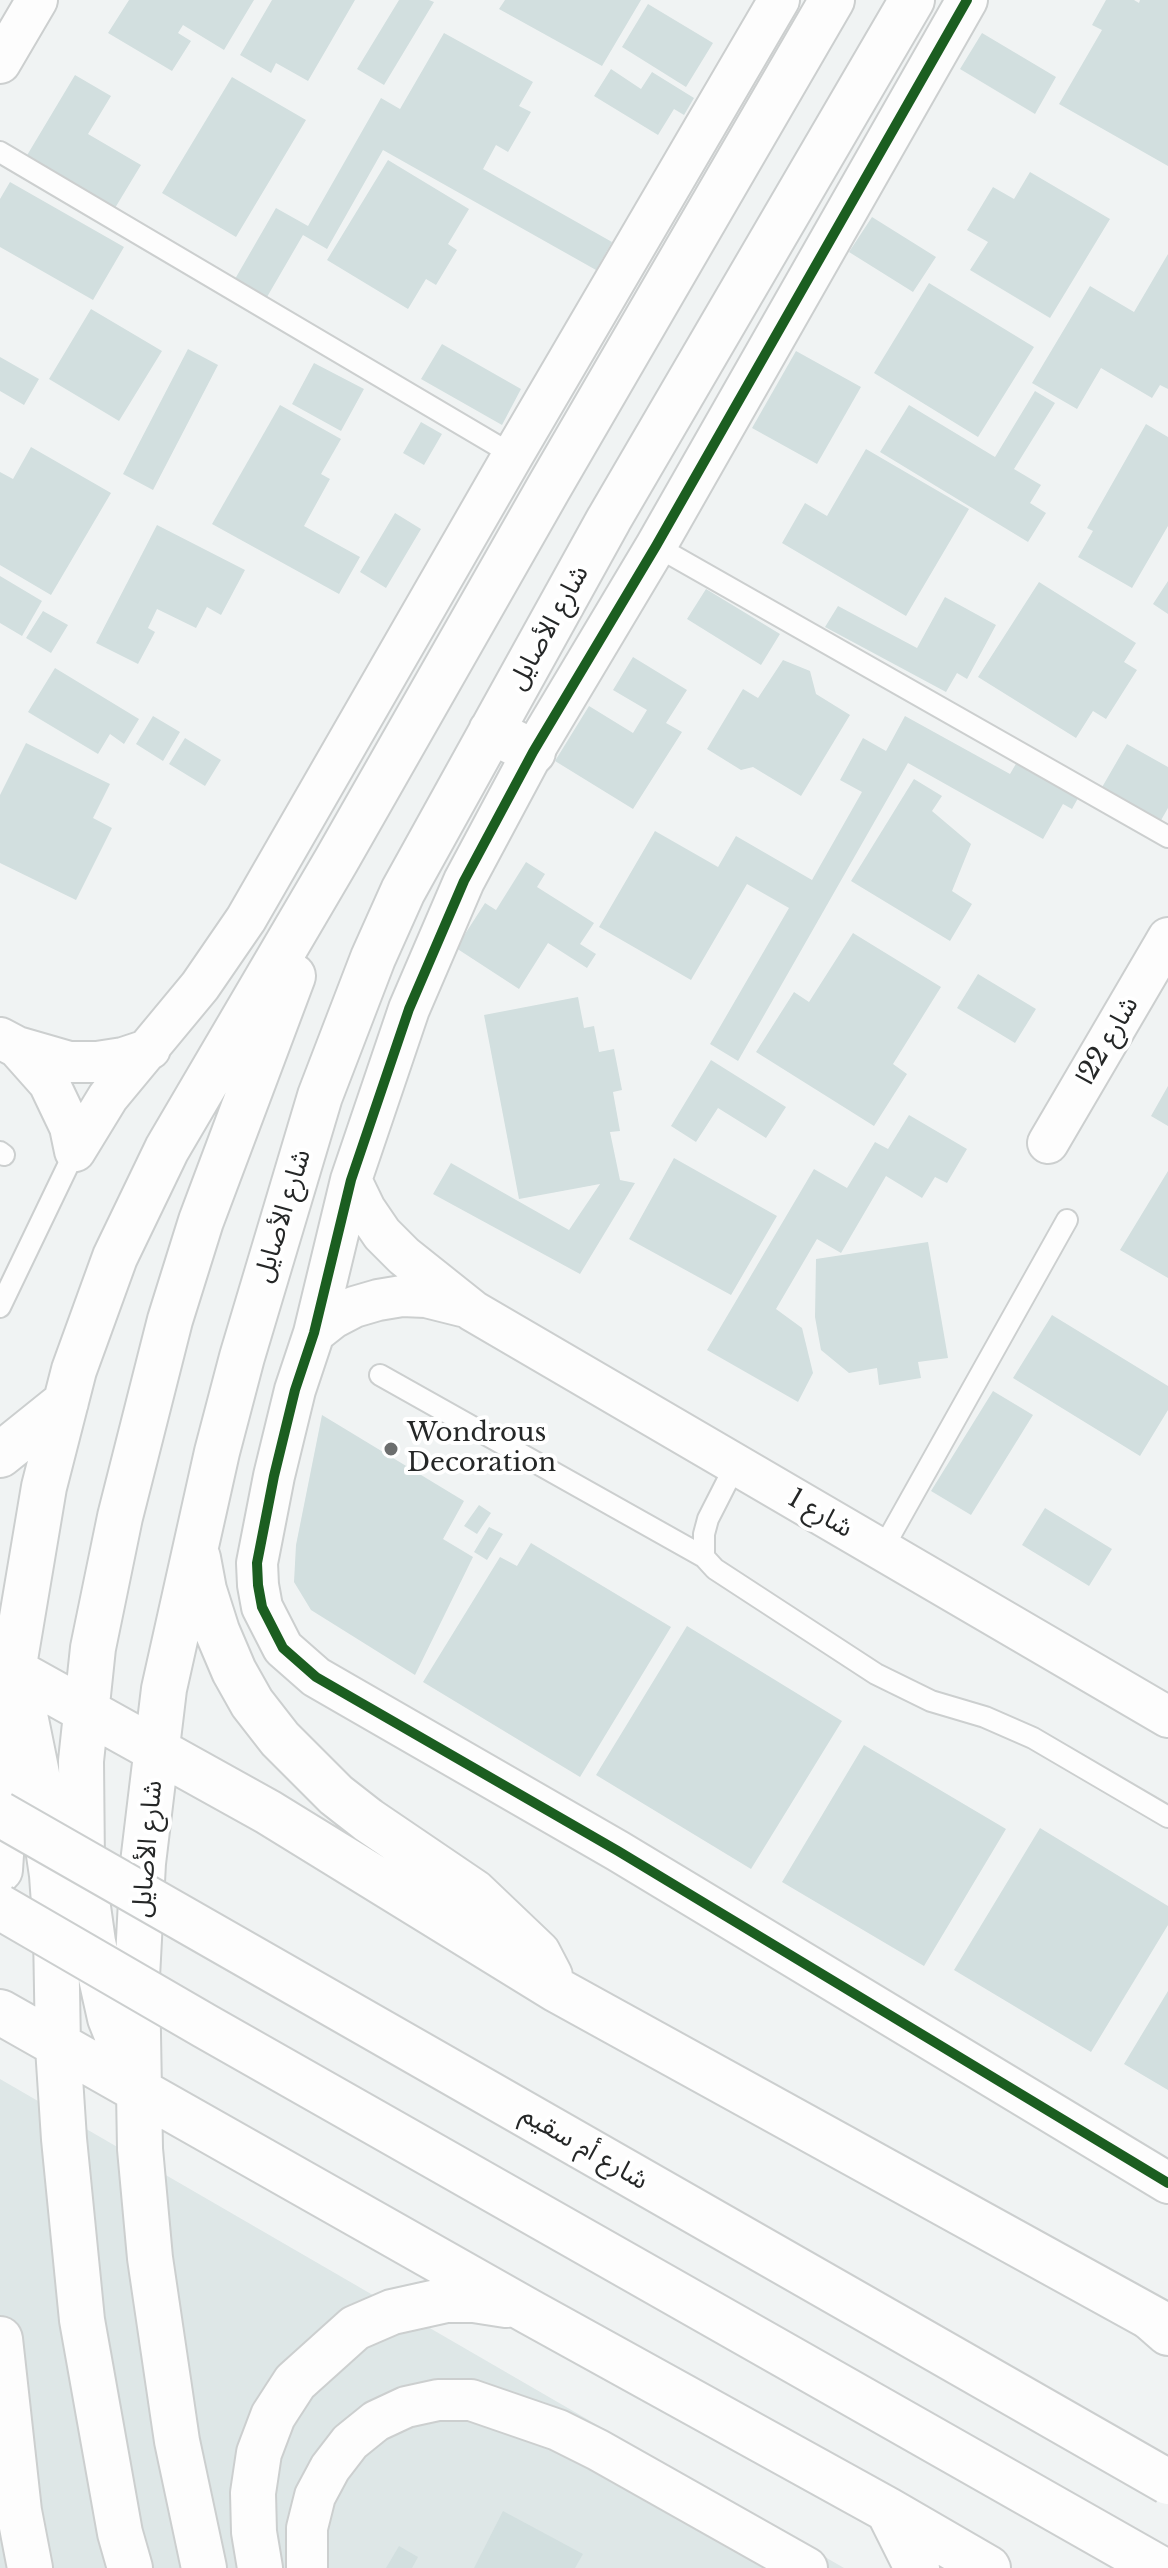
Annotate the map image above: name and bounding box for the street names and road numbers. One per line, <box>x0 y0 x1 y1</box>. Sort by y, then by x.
street label: شارع الأصايل <box>502 560 596 696</box>
street label: شارع 22ا <box>1070 991 1146 1091</box>
street label: شارع الأصايل <box>248 1146 318 1286</box>
street label: شارع 1 <box>782 1483 858 1545</box>
street label: شارع الأصايل <box>126 1779 170 1919</box>
street label: شارع أم سقيم <box>515 2099 653 2197</box>

